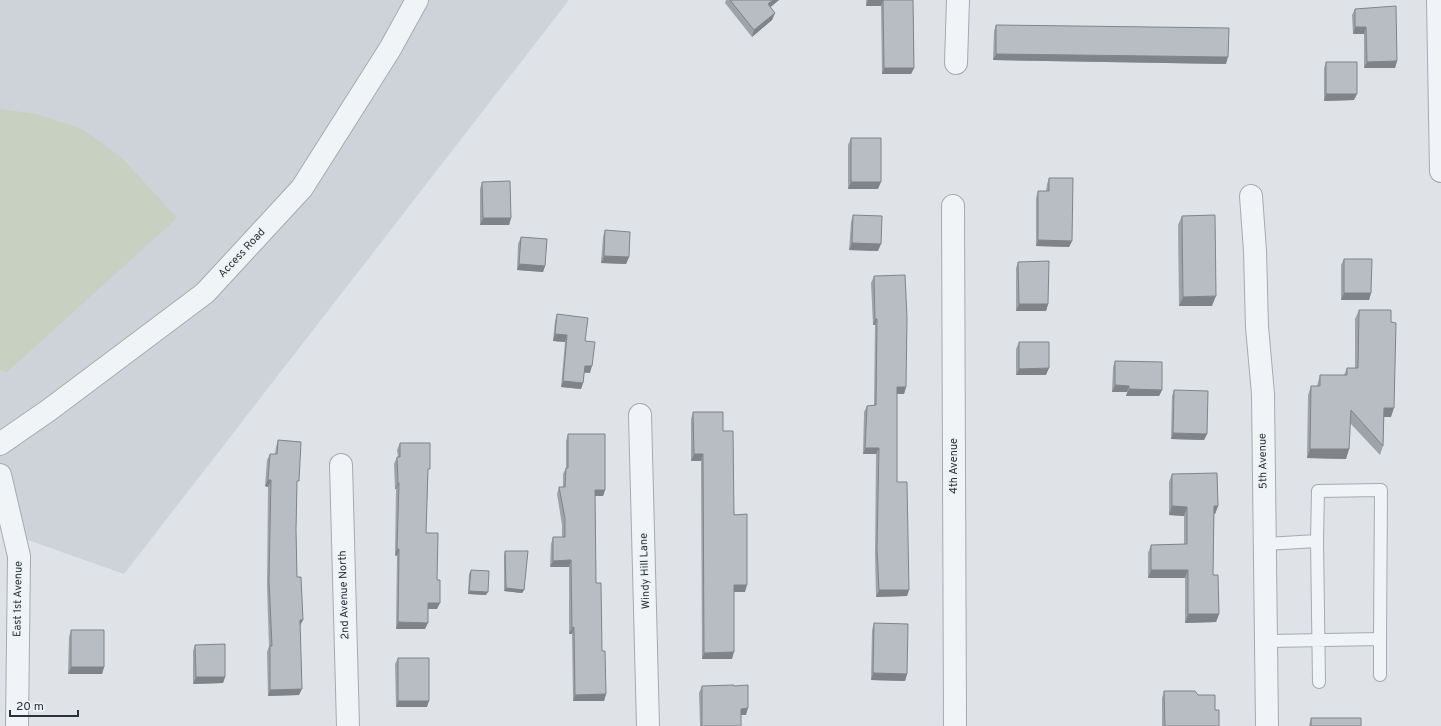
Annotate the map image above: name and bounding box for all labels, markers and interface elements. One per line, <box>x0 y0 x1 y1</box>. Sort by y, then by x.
street label: Access Road <box>215 225 269 281</box>
street label: 5th Avenue <box>1256 433 1270 489</box>
street label: 4th Avenue <box>947 438 961 494</box>
street label: Windy Hill Lane <box>637 533 653 609</box>
street label: 2nd Avenue North <box>335 550 353 640</box>
street label: East 1st Avenue <box>10 561 26 637</box>
scale bar <box>10 692 78 718</box>
text: 20 m <box>16 699 44 715</box>

